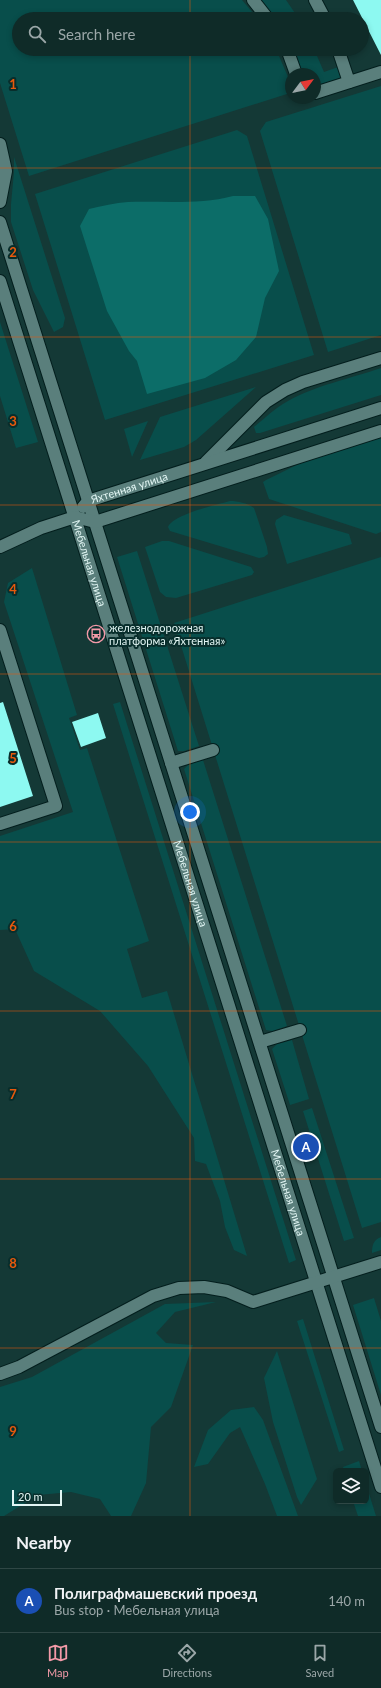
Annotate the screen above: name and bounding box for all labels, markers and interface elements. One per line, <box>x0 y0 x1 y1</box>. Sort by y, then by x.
search box <box>12 12 369 56</box>
icon: search <box>26 23 48 45</box>
text: Search here <box>58 25 135 43</box>
north arrow <box>285 68 321 104</box>
text: 1 <box>9 76 17 92</box>
text: 2 <box>9 244 17 260</box>
text: 3 <box>9 413 17 429</box>
street label: Яхтенная улица <box>88 469 169 506</box>
street label: Мебельная улица <box>70 518 109 608</box>
text: 4 <box>9 581 17 597</box>
place label: железнодорожная платформа «Яхтенная» <box>109 621 225 647</box>
bus stop icon: железнодорожная платформа «Яхтенная» <box>86 624 106 644</box>
text: 5 <box>9 750 17 766</box>
your location <box>180 802 200 822</box>
street label: Мебельная улица <box>171 839 211 928</box>
text: 6 <box>9 918 17 934</box>
text: 7 <box>9 1086 17 1102</box>
pin: A <box>293 1132 319 1162</box>
street label: Мебельная улица <box>269 1148 308 1237</box>
text: 8 <box>9 1255 17 1271</box>
text: 9 <box>9 1423 17 1439</box>
map controls <box>333 1468 369 1504</box>
button: layers <box>333 1468 369 1504</box>
scale bar <box>12 1488 62 1507</box>
text: 20 m <box>18 1490 43 1503</box>
text: Nearby <box>16 1532 71 1553</box>
text: Полиграфмашевский проезд <box>54 1584 257 1602</box>
text: A <box>24 1593 34 1609</box>
text: 140 m <box>328 1593 365 1609</box>
text: Bus stop · Мебельная улица <box>54 1602 219 1618</box>
tab: Map <box>47 1642 69 1679</box>
tab: Directions <box>162 1642 212 1679</box>
tab: Saved <box>305 1642 334 1679</box>

